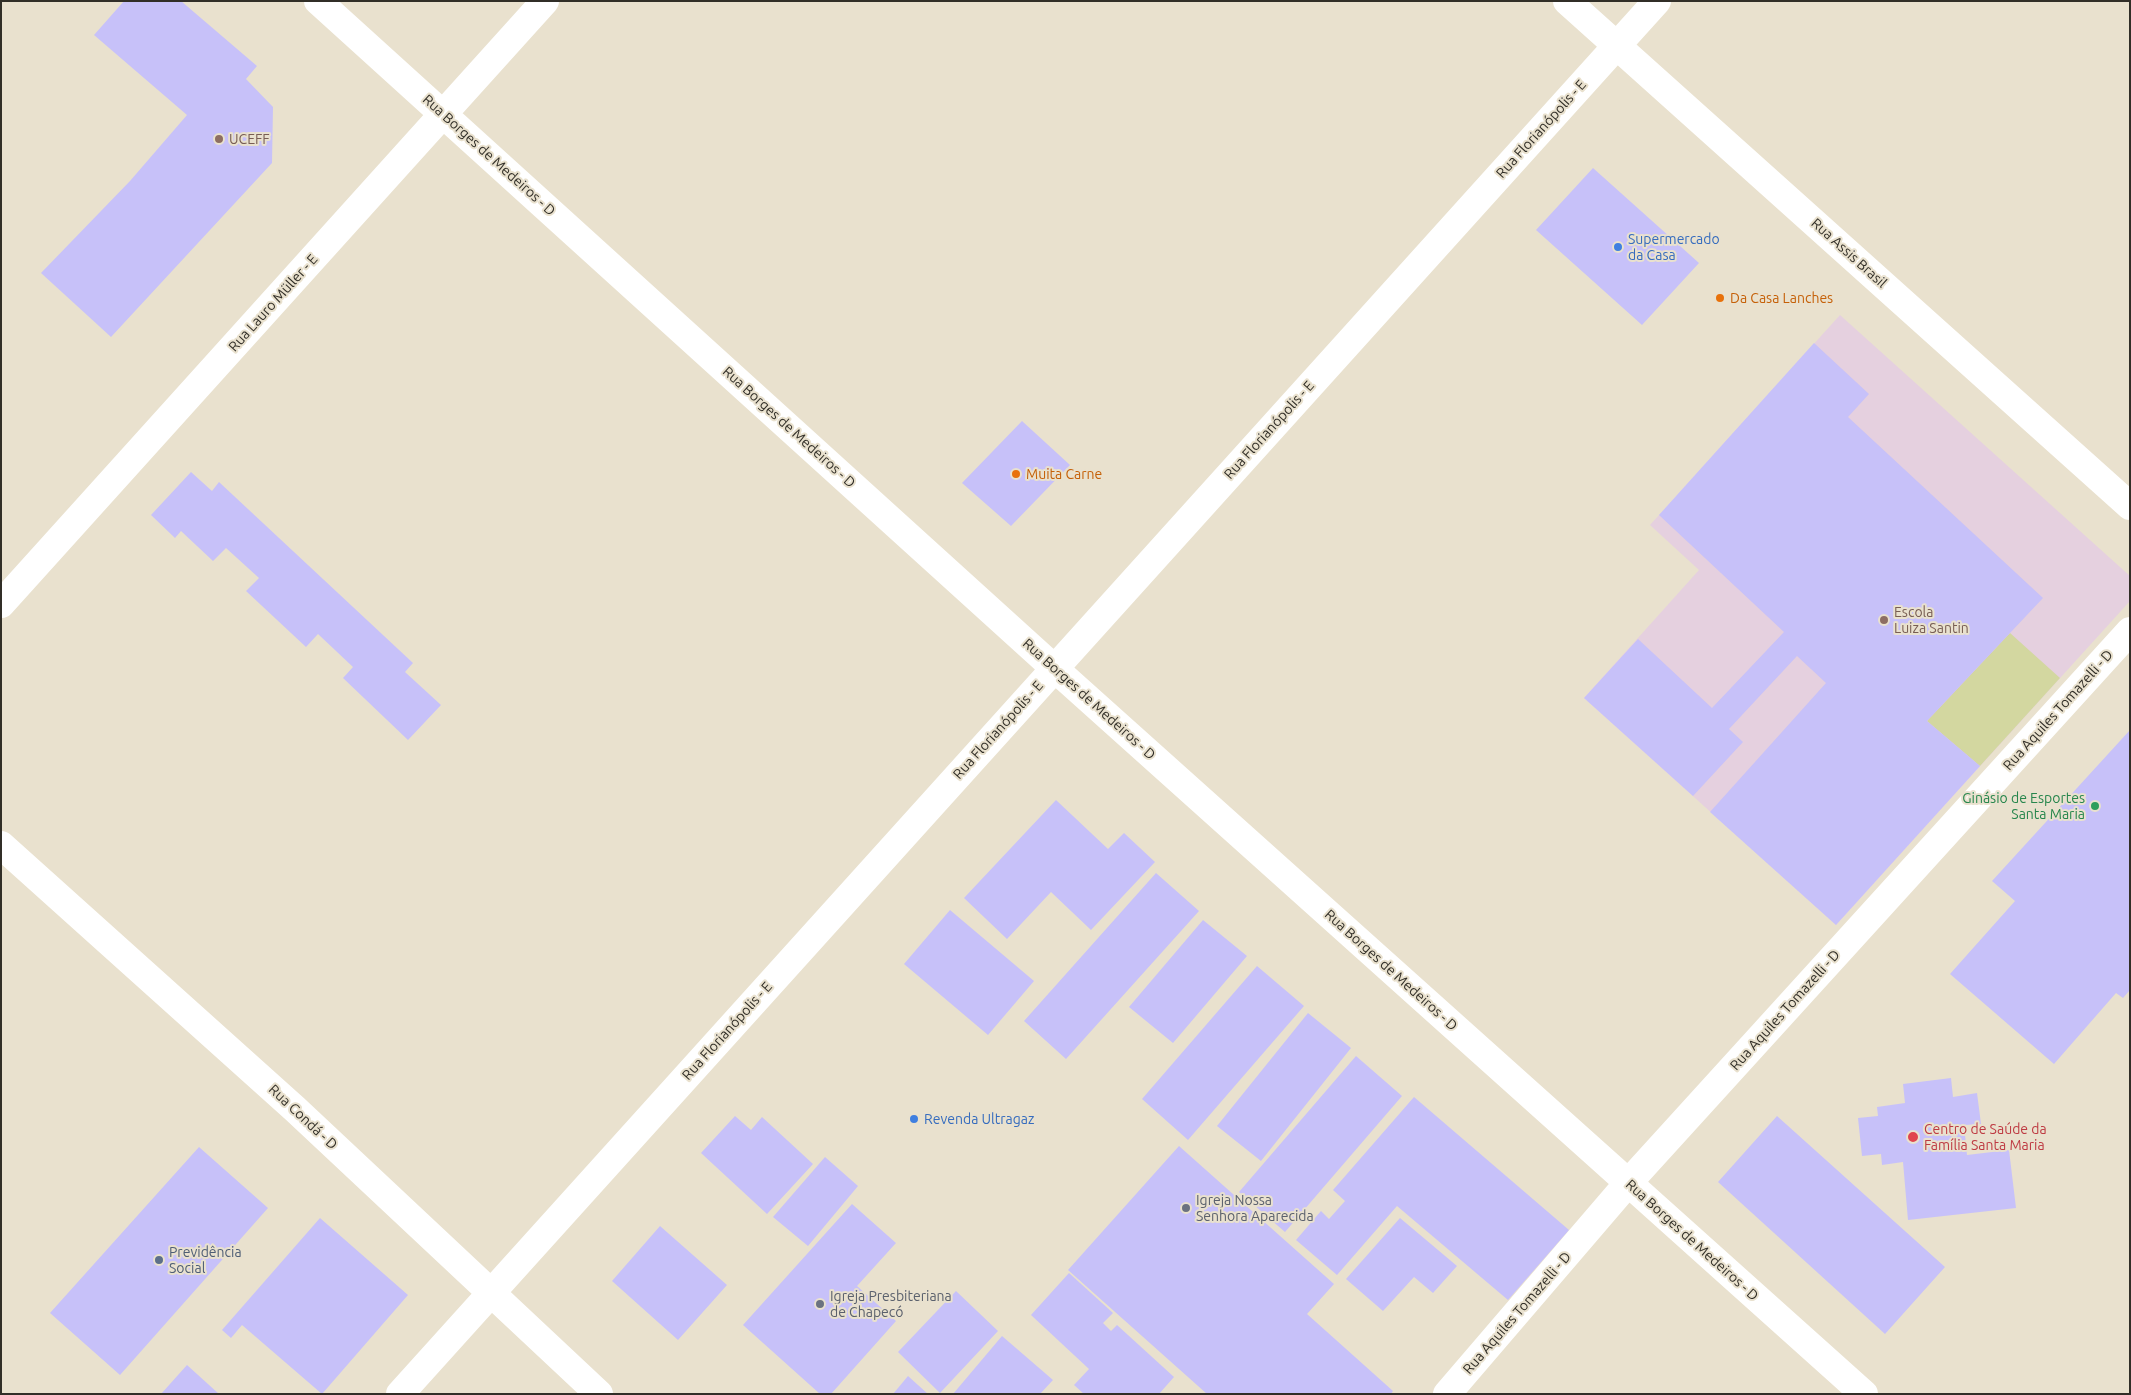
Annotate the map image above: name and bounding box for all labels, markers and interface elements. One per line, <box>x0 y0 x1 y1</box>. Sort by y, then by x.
street label: Rua Florianópolis - E <box>1493 76 1589 182</box>
street label: Rua Borges de Medeiros - D <box>419 91 559 219</box>
place label: UCEFF <box>229 131 270 147</box>
marker: UCEFF <box>213 133 225 145</box>
street label: Rua Assis Brasil <box>1808 215 1890 291</box>
place label: Supermercado da Casa <box>1628 231 1720 264</box>
marker: Supermercado da Casa <box>1612 241 1624 253</box>
street label: Rua Lauro Müller - E <box>225 251 321 355</box>
place label: Da Casa Lanches <box>1730 290 1833 306</box>
marker: Da Casa Lanches <box>1714 292 1726 304</box>
street label: Rua Borges de Medeiros - D <box>719 363 859 491</box>
street label: Rua Florianópolis - E <box>1221 377 1317 483</box>
place label: Muita Carne <box>1026 466 1102 482</box>
marker: Muita Carne <box>1010 468 1022 480</box>
place label: Escola Luiza Santin <box>1894 604 1969 636</box>
marker: Escola Luiza Santin <box>1878 614 1890 626</box>
street label: Rua Borges de Medeiros - D <box>1019 635 1159 763</box>
street label: Rua Aquiles Tomazelli - D <box>2000 646 2116 774</box>
street label: Rua Florianópolis - E <box>950 677 1046 783</box>
place label: Ginásio de Esportes Santa Maria <box>1962 790 2085 822</box>
marker: Ginásio de Esportes Santa Maria <box>2089 800 2101 812</box>
street label: Rua Borges de Medeiros - D <box>1321 906 1461 1034</box>
street label: Rua Aquiles Tomazelli - D <box>1727 946 1843 1074</box>
street label: Rua Florianópolis - E <box>679 978 775 1084</box>
street label: Rua Condá - D <box>265 1081 341 1153</box>
place label: Revenda Ultragaz <box>924 1111 1034 1127</box>
marker: Revenda Ultragaz <box>908 1113 920 1125</box>
place label: Centro de Saúde da Família Santa Maria <box>1924 1121 2047 1154</box>
marker: Centro de Saúde da Família Santa Maria <box>1906 1130 1920 1144</box>
street label: Rua Borges de Medeiros - D <box>1622 1176 1762 1304</box>
place label: Igreja Nossa Senhora Aparecida <box>1196 1192 1314 1224</box>
marker: Igreja Nossa Senhora Aparecida <box>1180 1202 1192 1214</box>
place label: Previdência Social <box>169 1244 242 1276</box>
street label: Rua Aquiles Tomazelli - D <box>1459 1249 1575 1377</box>
marker: Previdência Social <box>153 1254 165 1266</box>
place label: Igreja Presbiteriana de Chapecó <box>830 1288 952 1320</box>
marker: Igreja Presbiteriana de Chapecó <box>814 1298 826 1310</box>

